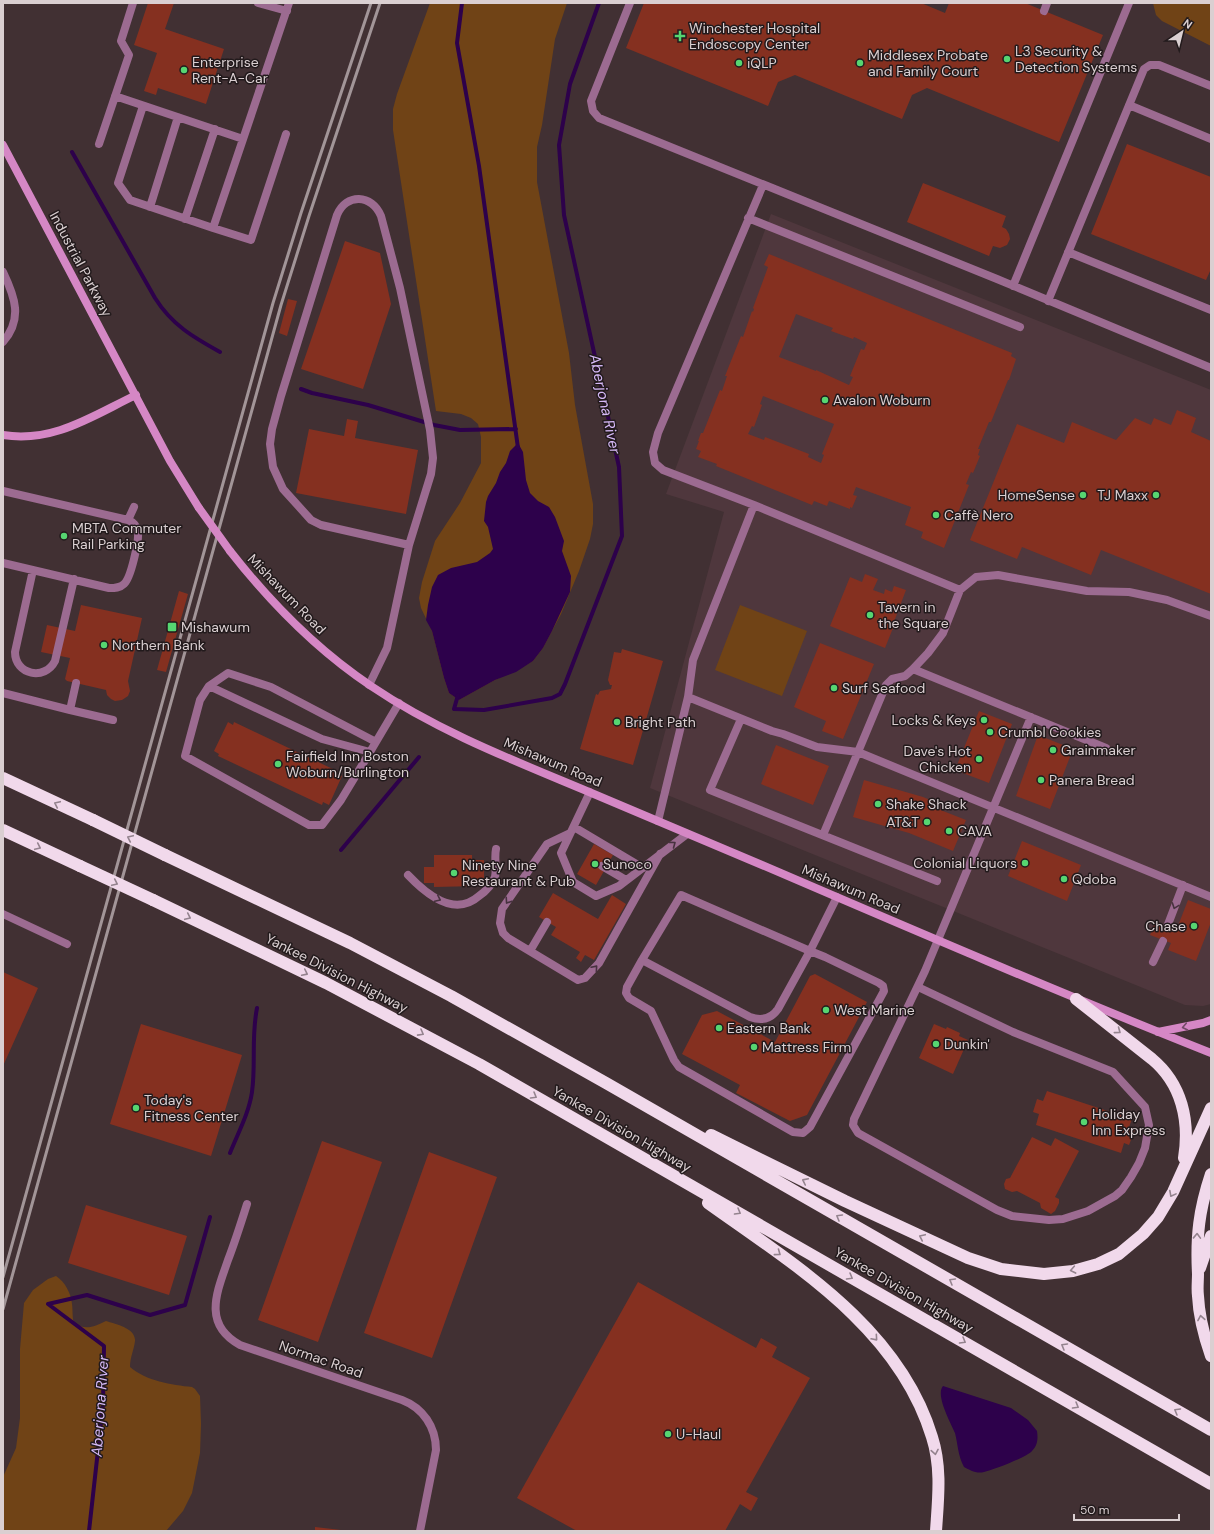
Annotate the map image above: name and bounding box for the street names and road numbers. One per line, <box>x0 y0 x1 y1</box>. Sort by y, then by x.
street label: Industrial Parkway <box>46 208 116 320</box>
street label: Mishawum Road <box>244 550 330 638</box>
street label: Mishawum Road <box>501 733 605 791</box>
street label: Mishawum Road <box>799 860 903 918</box>
street label: Yankee Division Highway <box>263 929 411 1017</box>
street label: Yankee Division Highway <box>549 1082 695 1176</box>
street label: Yankee Division Highway <box>831 1243 977 1337</box>
street label: Normac Road <box>277 1336 365 1382</box>

